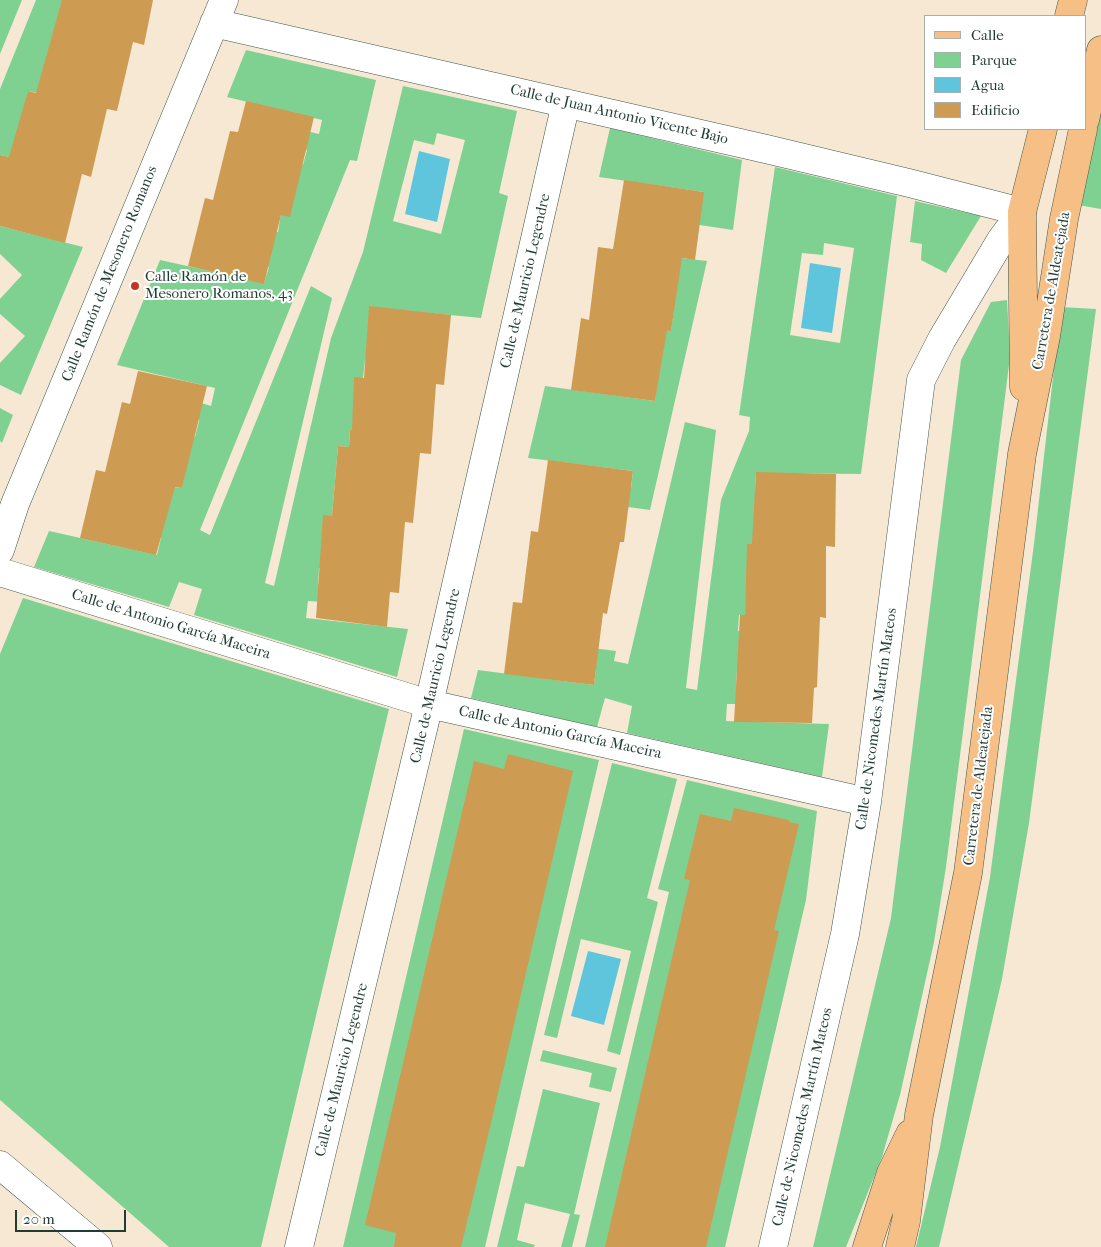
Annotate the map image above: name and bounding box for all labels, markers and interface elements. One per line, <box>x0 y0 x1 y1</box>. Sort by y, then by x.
legend <box>924 15 1086 130</box>
text: Calle <box>971 26 1004 44</box>
text: Parque <box>971 51 1017 69</box>
text: Agua <box>971 76 1004 94</box>
street label: Calle de Juan Antonio Vicente Bajo <box>508 81 730 149</box>
text: Edificio <box>971 101 1020 119</box>
street label: Calle Ramón de Mesonero Romanos <box>58 163 162 385</box>
street label: Calle de Mauricio Legendre <box>497 192 555 370</box>
street label: Carretera de Aldeatejada <box>1029 211 1075 371</box>
place label: Calle Ramón de Mesonero Romanos, 43 <box>145 268 293 303</box>
marker: Calle Ramón de Mesonero Romanos, 43 <box>129 280 141 292</box>
street label: Calle de Antonio García Maceira <box>69 586 273 664</box>
street label: Calle de Mauricio Legendre <box>407 587 465 765</box>
street label: Calle de Nicomedes Martín Mateos <box>853 607 901 831</box>
street label: Calle de Antonio García Maceira <box>457 703 663 763</box>
street label: Carretera de Aldeatejada <box>960 705 998 867</box>
street label: Calle de Mauricio Legendre <box>312 981 372 1159</box>
street label: Calle de Nicomedes Martín Mateos <box>769 1006 837 1228</box>
scale bar <box>18 1200 129 1232</box>
text: 20 m <box>23 1210 55 1228</box>

